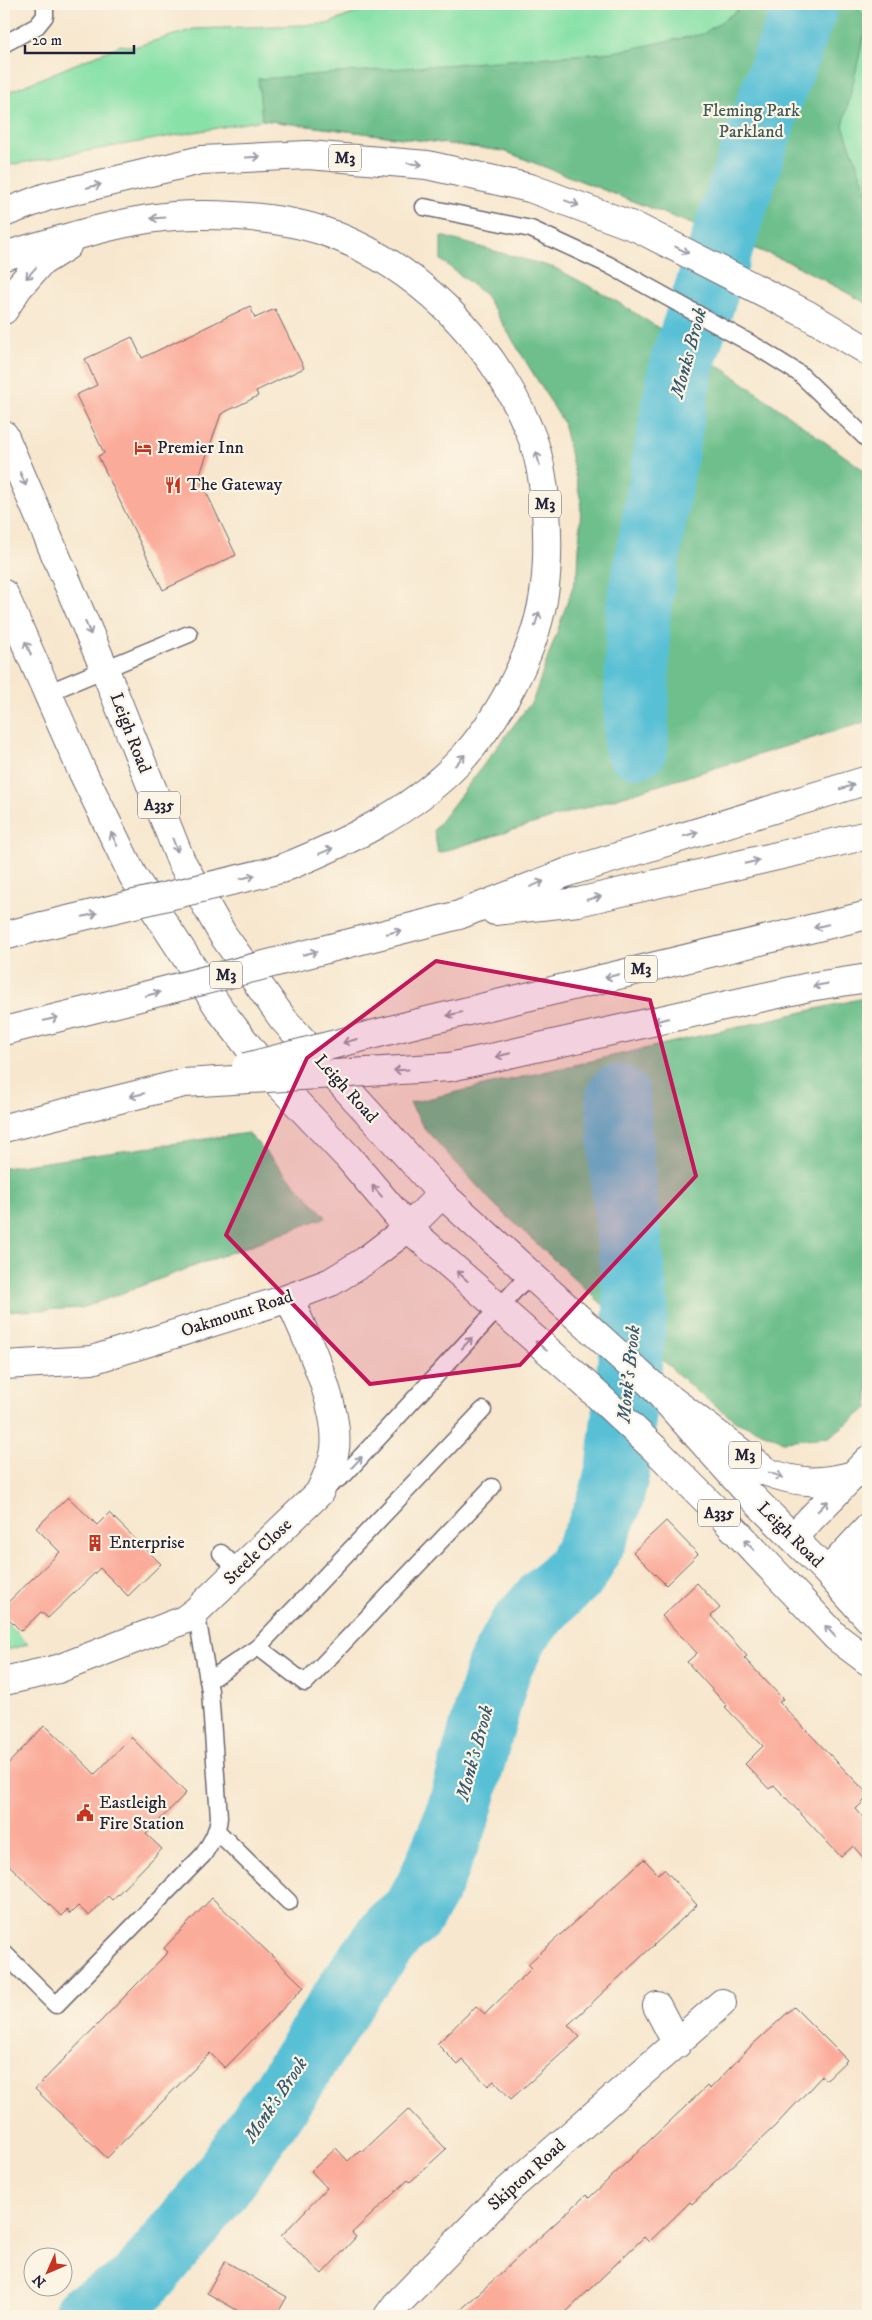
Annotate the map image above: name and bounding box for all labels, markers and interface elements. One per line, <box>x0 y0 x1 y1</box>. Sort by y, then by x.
scale bar <box>25 22 134 54</box>
text: 20 m <box>32 31 62 50</box>
park label: Fleming Park Parkland <box>702 100 800 143</box>
road number: M3 <box>329 144 361 172</box>
one-way arrow <box>245 153 261 162</box>
one-way arrow <box>407 160 423 169</box>
one-way arrow <box>85 181 101 190</box>
one-way arrow <box>564 199 580 208</box>
one-way arrow <box>150 213 166 222</box>
one-way arrow <box>674 245 689 255</box>
one-way arrow <box>26 266 37 279</box>
water label: Monks Brook <box>665 305 712 403</box>
place label: Premier Inn <box>157 437 245 459</box>
hotel icon: Premier Inn <box>133 438 153 458</box>
one-way arrow <box>532 451 542 467</box>
one-way arrow <box>19 471 29 486</box>
place label: The Gateway <box>187 474 283 496</box>
restaurant icon: The Gateway <box>163 475 183 495</box>
road number: M3 <box>529 490 561 518</box>
one-way arrow <box>533 612 543 628</box>
one-way arrow <box>84 620 93 636</box>
one-way arrow <box>22 641 32 656</box>
street label: Leigh Road <box>105 690 155 776</box>
one-way arrow <box>454 754 466 767</box>
one-way arrow <box>838 781 854 791</box>
road number: A335 <box>138 792 180 818</box>
one-way arrow <box>683 829 699 839</box>
one-way arrow <box>109 831 119 846</box>
one-way arrow <box>171 838 180 853</box>
one-way arrow <box>318 845 333 855</box>
one-way arrow <box>744 857 760 866</box>
one-way arrow <box>239 872 255 881</box>
one-way arrow <box>529 879 544 889</box>
one-way arrow <box>586 893 602 902</box>
one-way arrow <box>81 910 97 919</box>
one-way arrow <box>813 922 829 931</box>
one-way arrow <box>385 927 401 936</box>
one-way arrow <box>301 948 317 957</box>
road number: M3 <box>625 956 657 982</box>
road number: M3 <box>210 962 242 988</box>
one-way arrow <box>604 972 620 981</box>
one-way arrow <box>812 980 828 990</box>
one-way arrow <box>144 988 160 998</box>
one-way arrow <box>446 1010 462 1019</box>
one-way arrow <box>43 1014 59 1023</box>
one-way arrow <box>654 1016 670 1025</box>
one-way arrow <box>342 1036 358 1046</box>
street label: Leigh Road <box>310 1050 382 1128</box>
one-way arrow <box>495 1051 511 1060</box>
one-way arrow <box>394 1066 410 1075</box>
one-way arrow <box>129 1091 145 1100</box>
one-way arrow <box>371 1185 382 1198</box>
one-way arrow <box>456 1270 469 1282</box>
street label: Oakmount Road <box>178 1286 296 1342</box>
water label: Monk's Brook <box>612 1324 646 1426</box>
one-way arrow <box>461 1336 473 1349</box>
one-way arrow <box>534 1340 547 1351</box>
road number: M3 <box>729 1442 761 1468</box>
one-way arrow <box>351 1456 363 1468</box>
one-way arrow <box>768 1471 783 1480</box>
street label: Leigh Road <box>752 1497 828 1573</box>
road number: A335 <box>698 1500 740 1526</box>
one-way arrow <box>817 1500 829 1512</box>
street label: Steele Close <box>219 1514 297 1590</box>
place label: Enterprise <box>109 1532 185 1554</box>
building icon: Enterprise <box>85 1533 105 1553</box>
one-way arrow <box>743 1539 755 1551</box>
one-way arrow <box>824 1624 836 1637</box>
water label: Monk's Brook <box>451 1703 499 1805</box>
place label: Eastleigh Fire Station <box>99 1792 185 1835</box>
public building icon: Eastleigh Fire Station <box>75 1803 95 1823</box>
water label: Monk's Brook <box>238 2053 313 2148</box>
street label: Skipton Road <box>484 2134 570 2216</box>
north arrow <box>22 2248 72 2298</box>
text: N <box>29 2270 50 2291</box>

